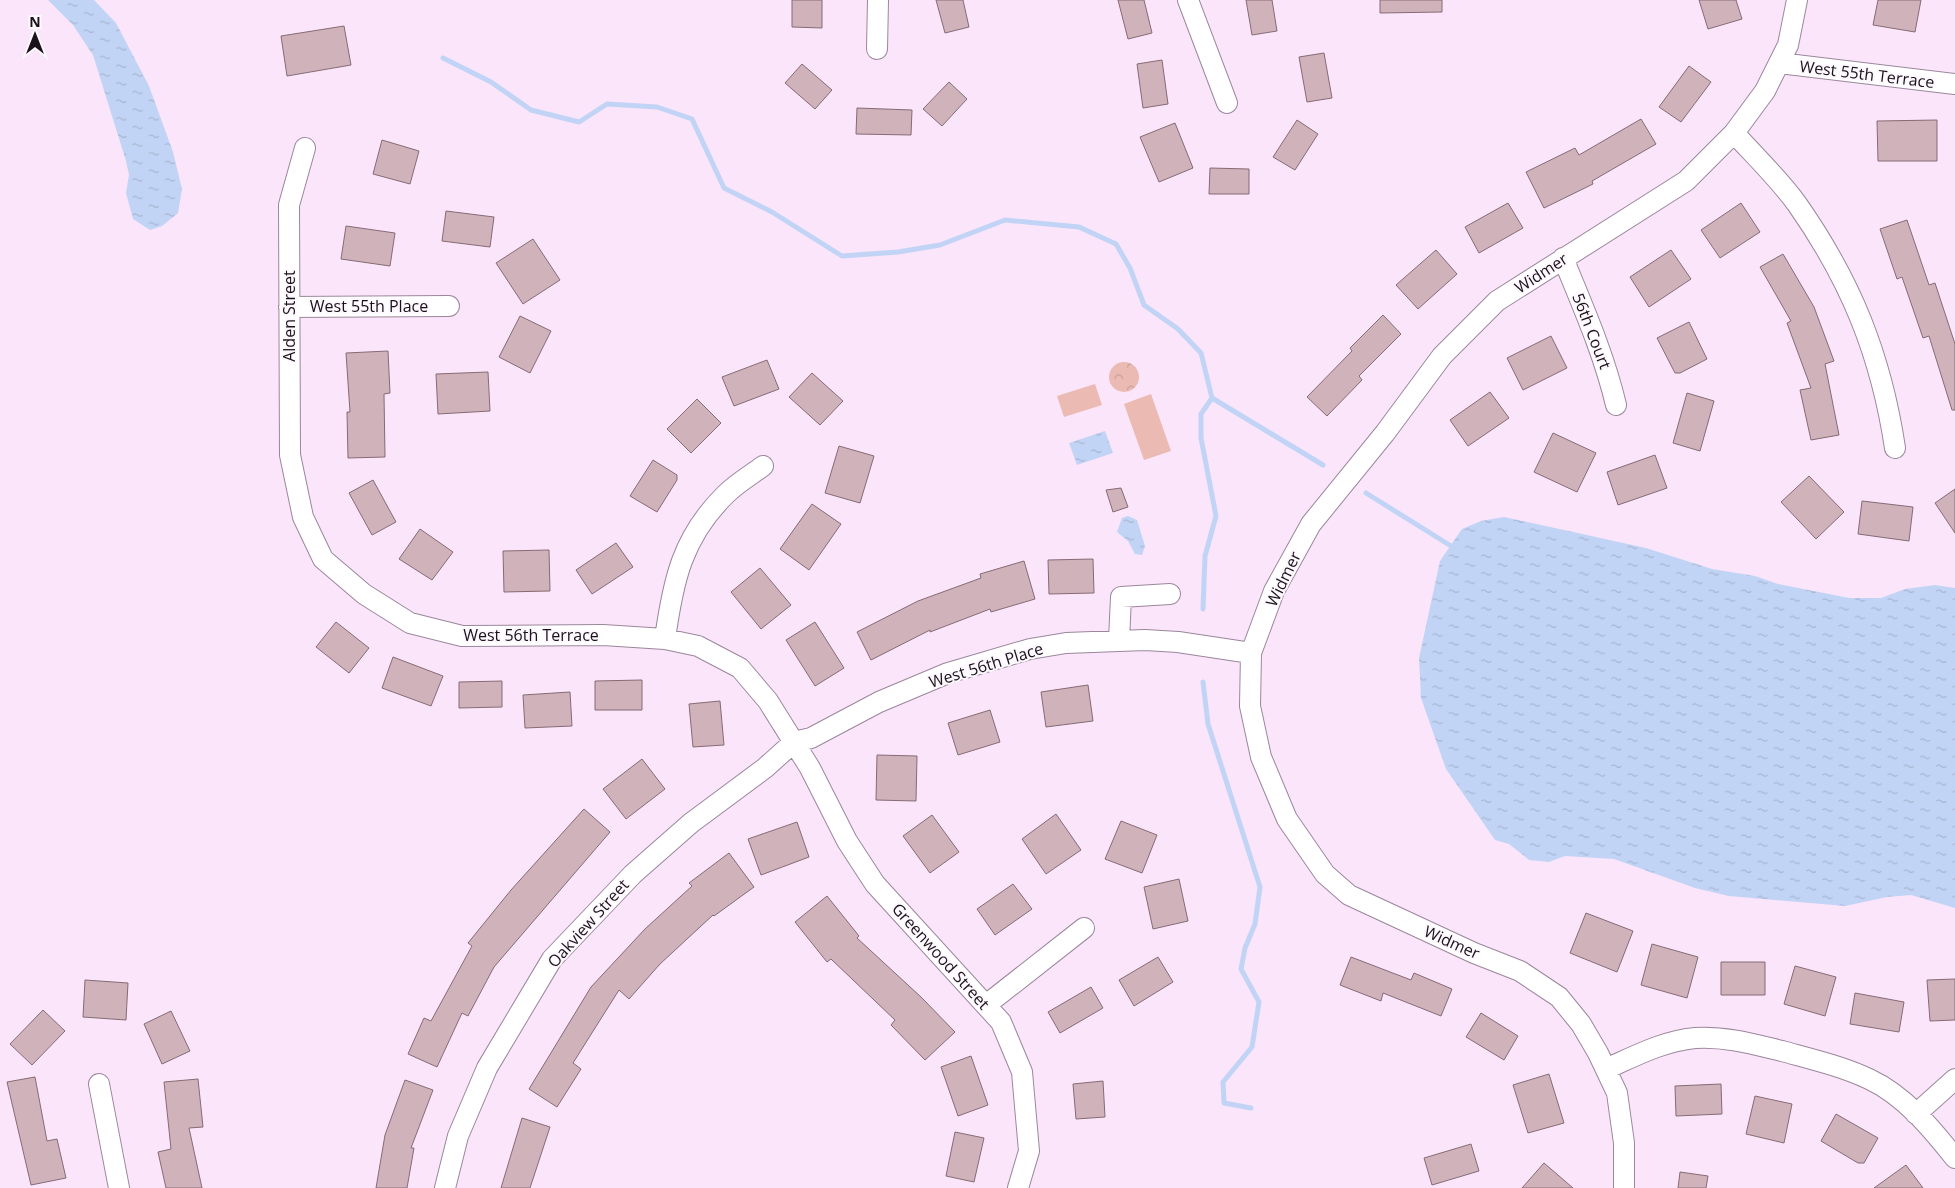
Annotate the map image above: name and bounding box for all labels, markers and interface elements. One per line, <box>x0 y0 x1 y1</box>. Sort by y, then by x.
north arrow <box>10 10 60 60</box>
text: N <box>29 12 41 31</box>
street label: West 55th Terrace <box>1798 55 1936 93</box>
street label: Widmer <box>1510 247 1572 298</box>
street label: Alden Street <box>278 270 300 362</box>
street label: 56th Court <box>1567 290 1617 372</box>
street label: West 55th Place <box>310 295 428 317</box>
street label: Widmer <box>1260 547 1306 610</box>
street label: West 56th Terrace <box>463 624 599 646</box>
street label: West 56th Place <box>926 637 1046 693</box>
street label: Oakview Street <box>542 874 634 972</box>
street label: Greenwood Street <box>887 898 995 1014</box>
street label: Widmer <box>1421 920 1484 964</box>

